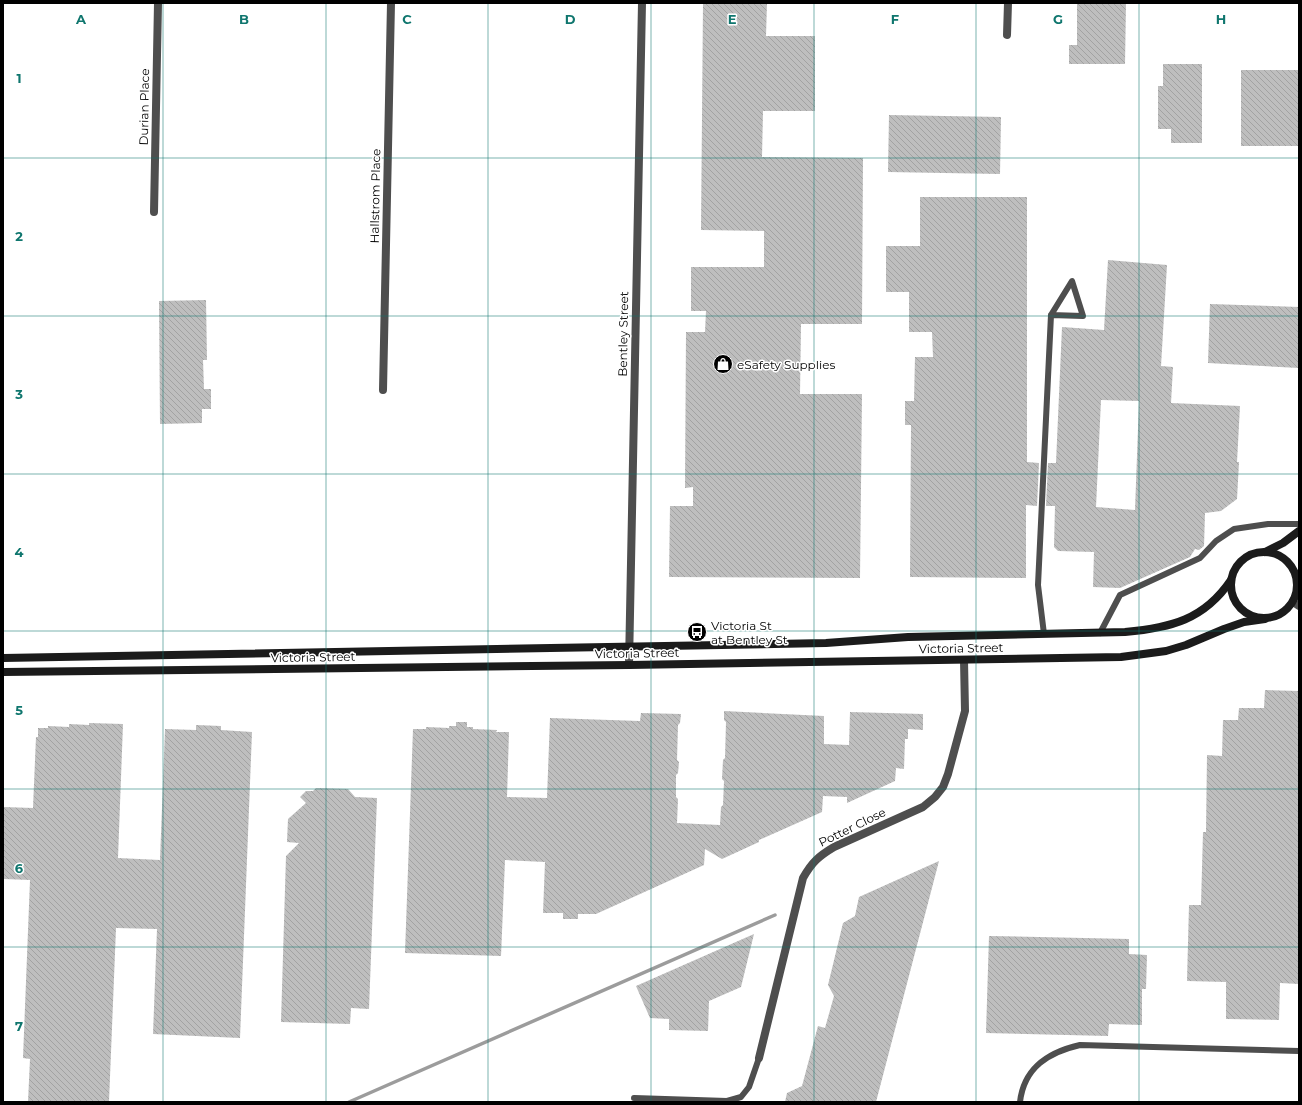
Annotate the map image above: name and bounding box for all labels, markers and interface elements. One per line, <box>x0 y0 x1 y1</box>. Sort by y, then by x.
text: A <box>75 11 87 27</box>
text: B <box>239 11 249 27</box>
text: C <box>402 11 412 27</box>
text: D <box>565 11 576 27</box>
text: E <box>728 11 737 27</box>
text: F <box>891 11 899 27</box>
text: G <box>1053 11 1063 27</box>
text: H <box>1216 11 1226 27</box>
street label: Durian Place <box>136 68 152 146</box>
text: 1 <box>16 70 22 86</box>
street label: Hallstrom Place <box>367 148 383 244</box>
text: 2 <box>15 228 23 244</box>
street label: Bentley Street <box>615 291 631 377</box>
shop icon: eSafety Supplies <box>712 353 734 375</box>
place label: eSafety Supplies <box>737 357 835 372</box>
text: 3 <box>14 386 23 402</box>
text: 4 <box>15 544 24 560</box>
place label: Victoria St at Bentley St <box>711 618 788 647</box>
bus stop icon: Victoria St at Bentley St <box>686 621 708 643</box>
street label: Victoria Street <box>918 640 1004 656</box>
street label: Victoria Street <box>594 645 680 661</box>
street label: Victoria Street <box>270 649 356 665</box>
text: 5 <box>15 702 23 718</box>
street label: Potter Close <box>816 804 888 850</box>
text: 6 <box>15 860 24 876</box>
text: 7 <box>15 1018 23 1034</box>

